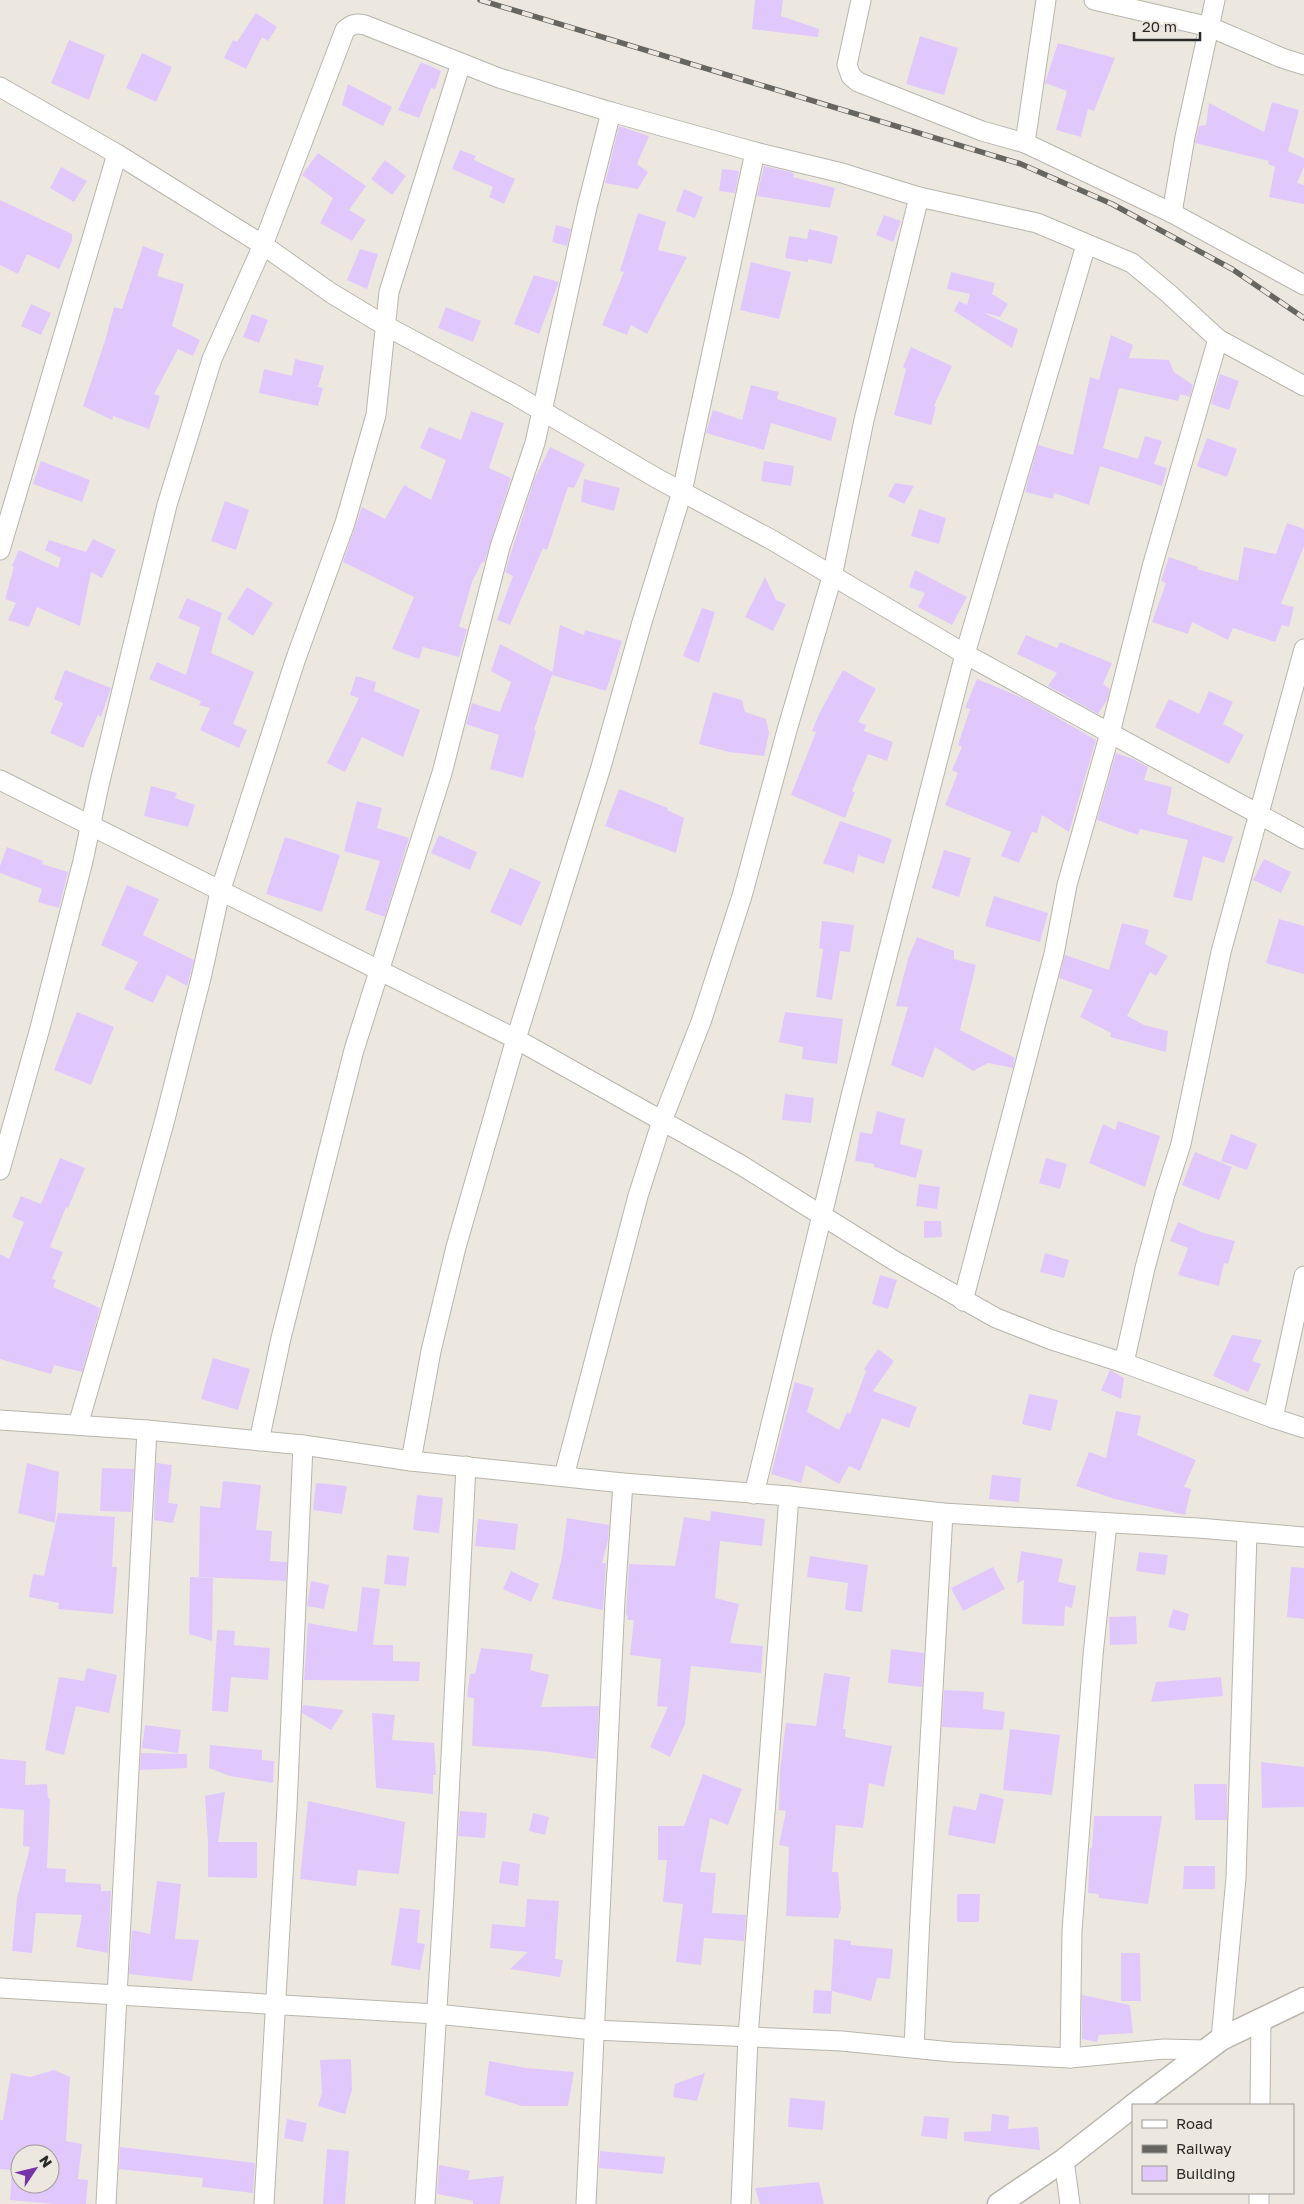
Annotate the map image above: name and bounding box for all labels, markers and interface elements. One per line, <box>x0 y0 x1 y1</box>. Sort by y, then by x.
scale bar <box>1134 10 1200 42</box>
text: 20 m <box>1142 17 1177 35</box>
legend <box>1132 2104 1294 2194</box>
text: Road <box>1176 2114 1213 2132</box>
text: Railway <box>1176 2139 1232 2157</box>
north arrow <box>10 2144 60 2194</box>
text: N <box>36 2152 56 2170</box>
text: Building <box>1176 2164 1236 2182</box>

